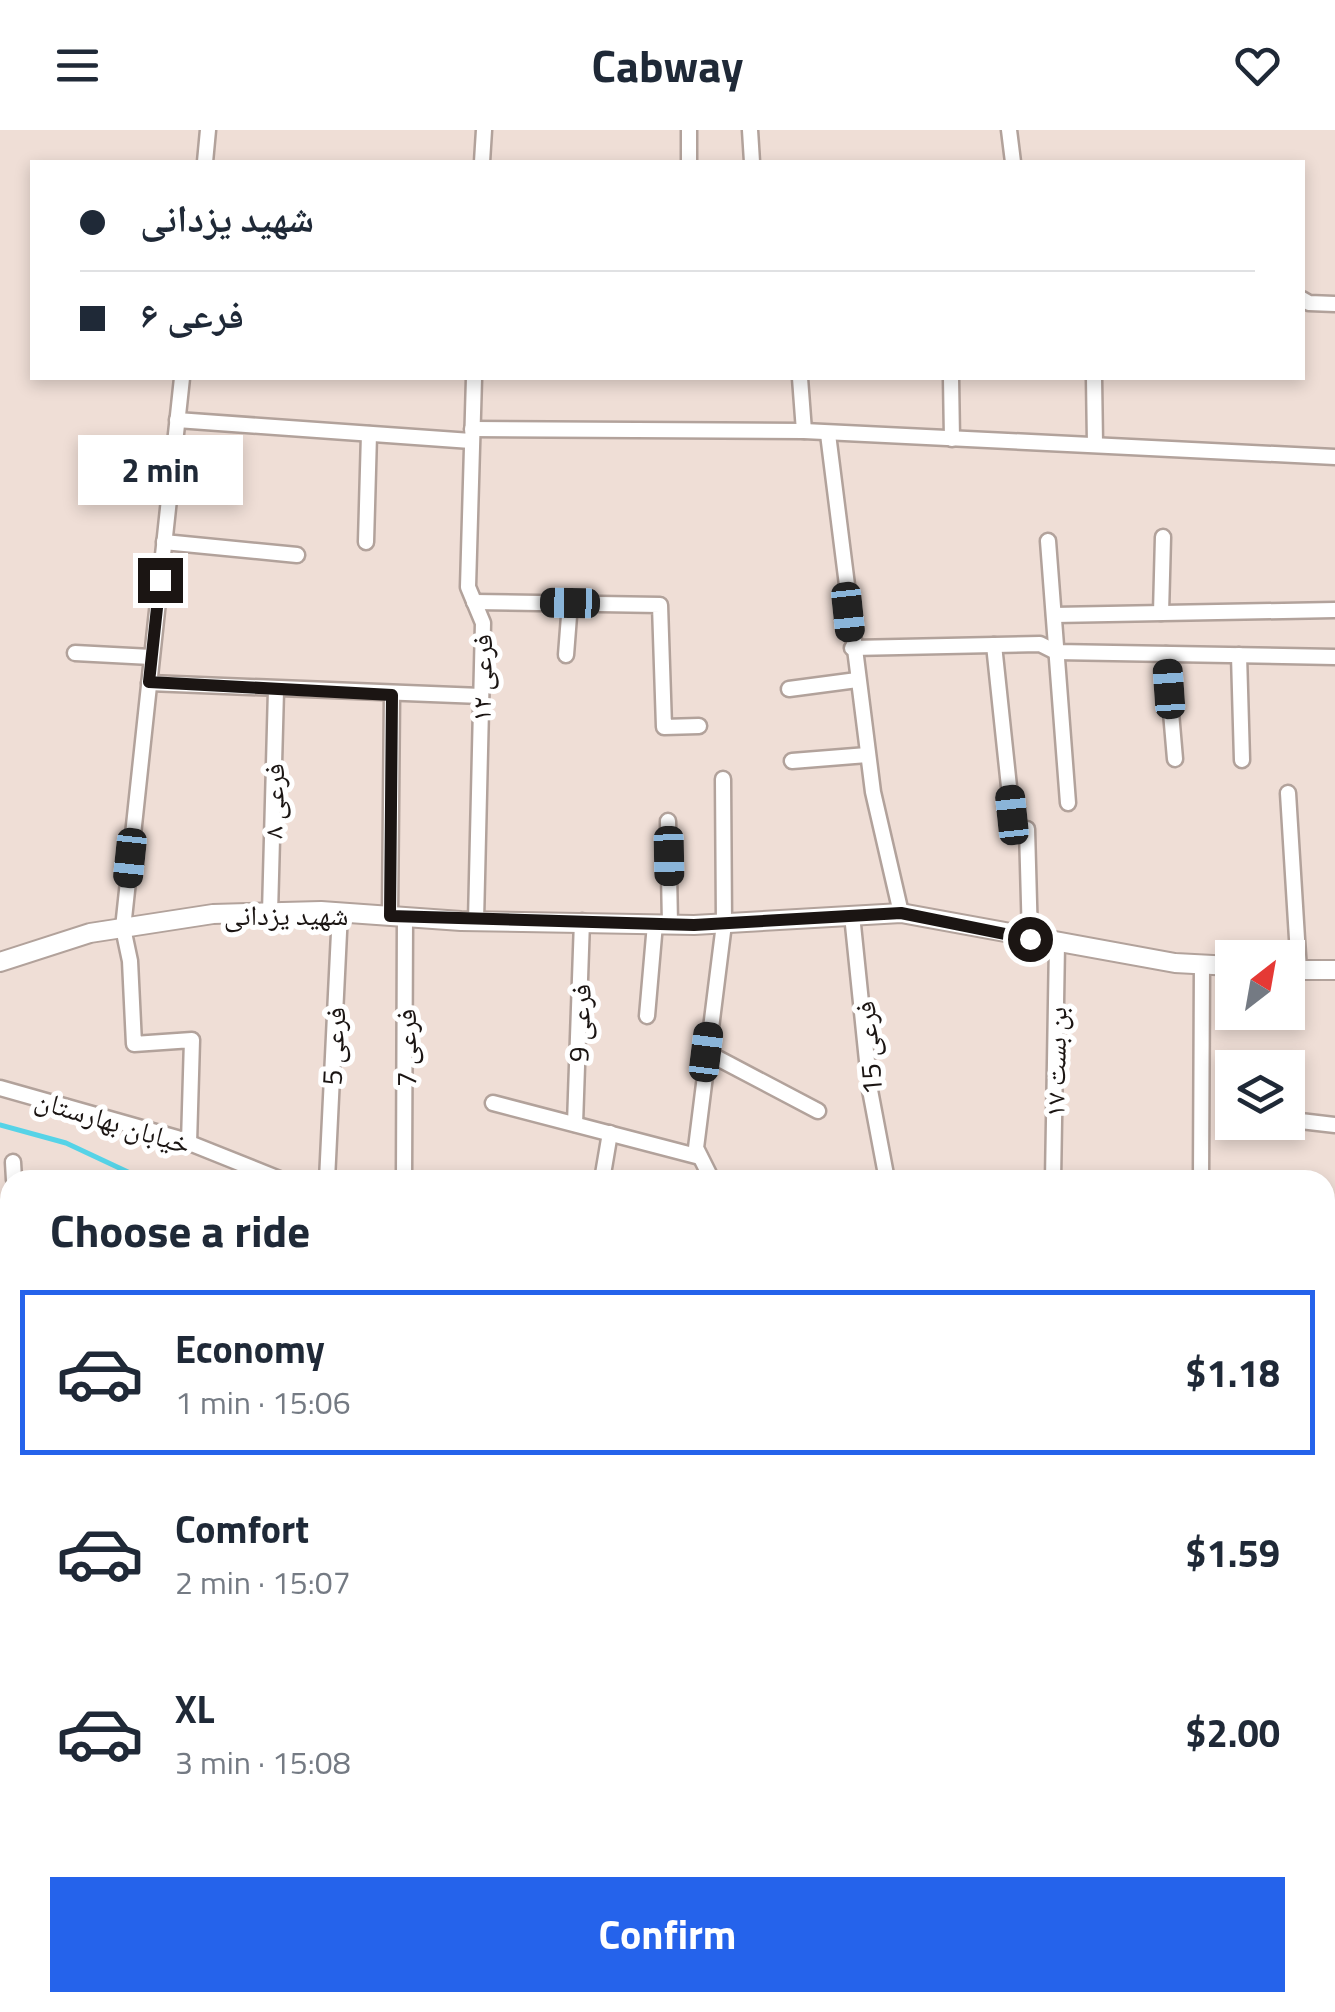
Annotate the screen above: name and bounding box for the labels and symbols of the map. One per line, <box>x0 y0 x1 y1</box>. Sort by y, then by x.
callout: 2 min <box>78 435 242 505</box>
route end <box>138 558 183 603</box>
car <box>830 581 866 643</box>
car <box>540 587 600 619</box>
street label: فرعی ۱۲ <box>459 634 503 722</box>
car <box>1152 658 1186 720</box>
street label: فرعی ۸ <box>251 763 295 839</box>
car <box>994 784 1030 846</box>
car <box>653 826 685 886</box>
car <box>112 827 148 889</box>
street label: شهید یزدانی <box>224 893 348 936</box>
route start <box>1008 917 1053 962</box>
north arrow <box>1215 940 1305 1030</box>
street label: فرعی 9 <box>556 983 602 1063</box>
street label: فرعی 15 <box>842 999 894 1097</box>
street label: فرعی 5 <box>309 1006 357 1086</box>
street label: بن بست ۱۷ <box>1033 1006 1077 1118</box>
street label: فرعی 7 <box>384 1009 427 1087</box>
car <box>687 1020 725 1084</box>
street label: خیابان بهارستان <box>30 1077 196 1165</box>

